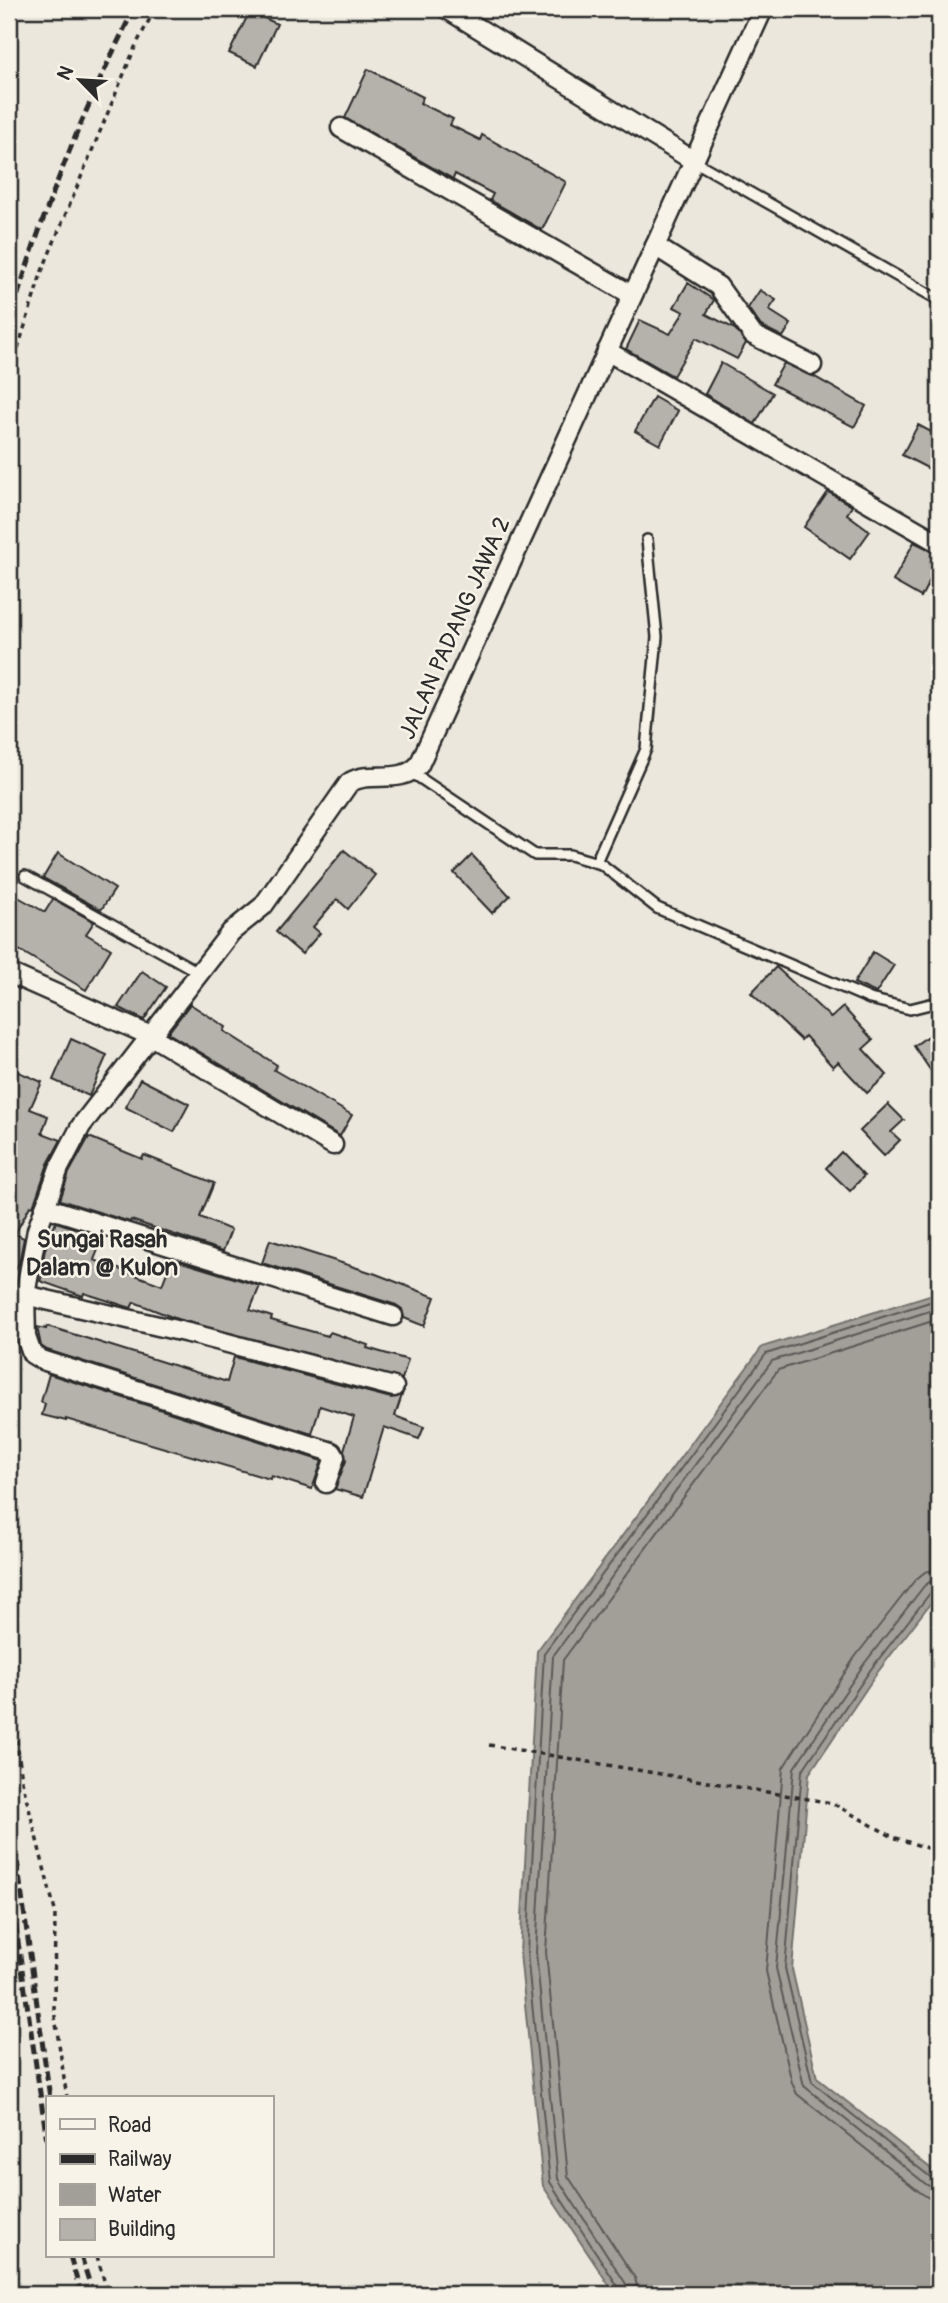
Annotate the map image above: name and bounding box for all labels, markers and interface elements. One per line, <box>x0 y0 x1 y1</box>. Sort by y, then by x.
north arrow <box>46 46 116 116</box>
text: N <box>52 62 79 84</box>
street label: JALAN PADANG JAWA 2 <box>392 513 517 744</box>
district label: Sungai Rasah Dalam @ Kulon <box>26 1225 178 1282</box>
legend <box>46 2096 273 2258</box>
text: Road <box>108 2112 152 2139</box>
text: Railway <box>108 2146 172 2173</box>
text: Water <box>108 2182 162 2209</box>
text: Building <box>108 2216 175 2243</box>

